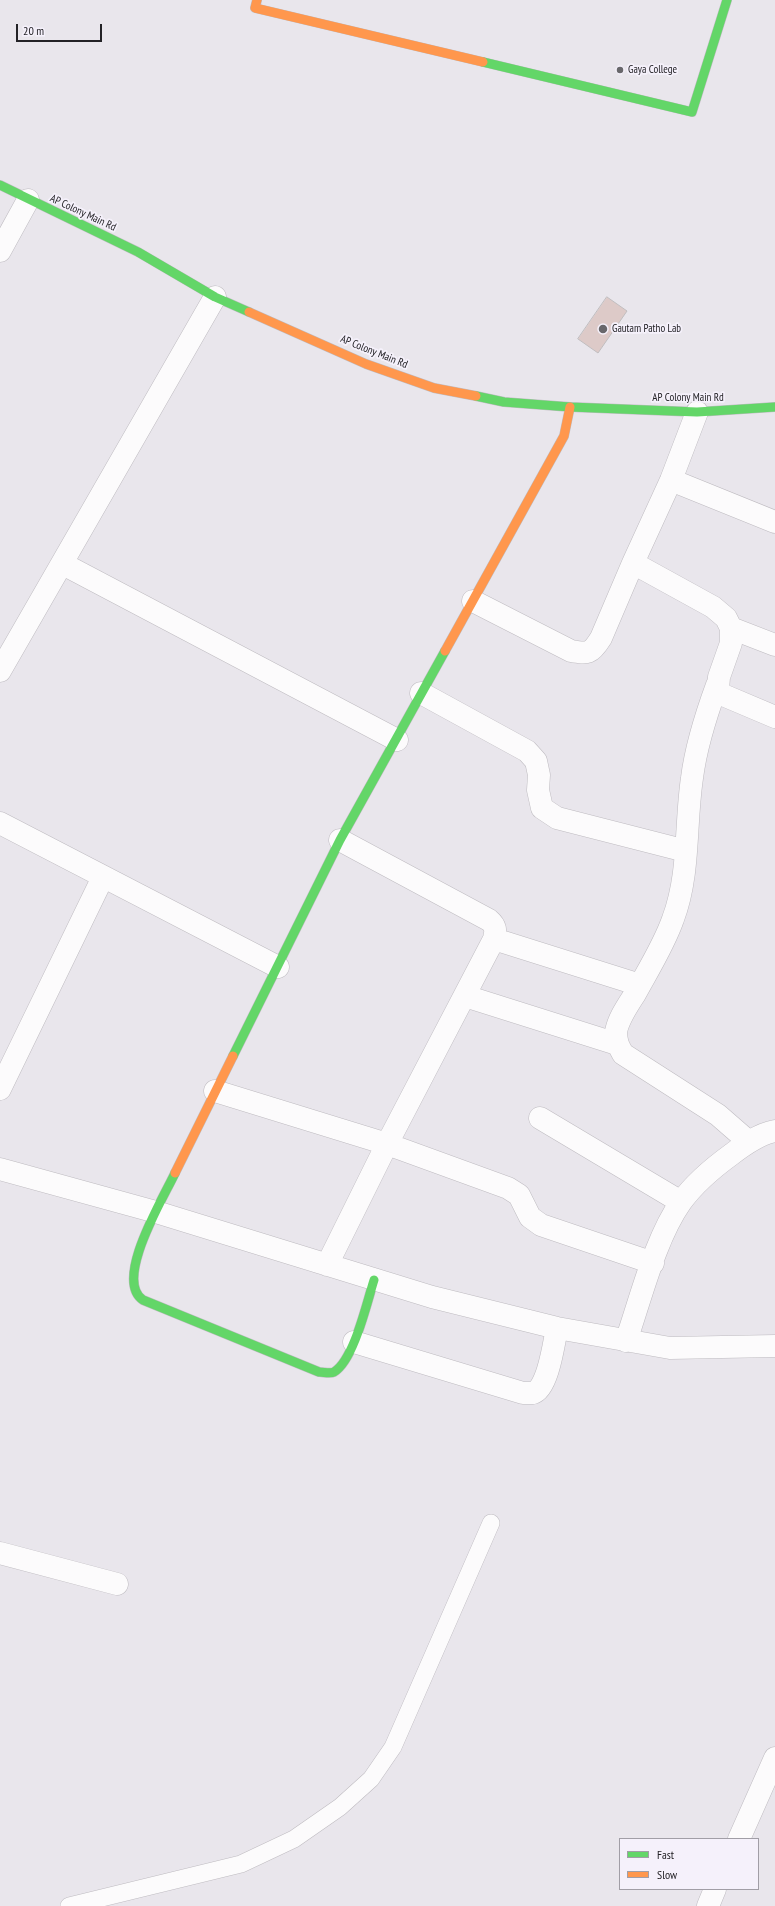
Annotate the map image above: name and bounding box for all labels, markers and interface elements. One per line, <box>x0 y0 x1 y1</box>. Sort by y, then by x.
scale bar <box>18 16 104 42</box>
text: 20 m <box>23 23 44 38</box>
place label: Gaya College <box>628 63 677 77</box>
marker: Gaya College <box>615 65 625 75</box>
street label: AP Colony Main Rd <box>48 192 118 234</box>
place label: Gautam Patho Lab <box>612 322 681 336</box>
marker: Gautam Patho Lab <box>597 323 609 335</box>
street label: AP Colony Main Rd <box>338 332 410 372</box>
street label: AP Colony Main Rd <box>652 391 724 405</box>
legend <box>619 1838 759 1890</box>
text: Fast <box>657 1847 674 1862</box>
text: Slow <box>657 1867 677 1882</box>

